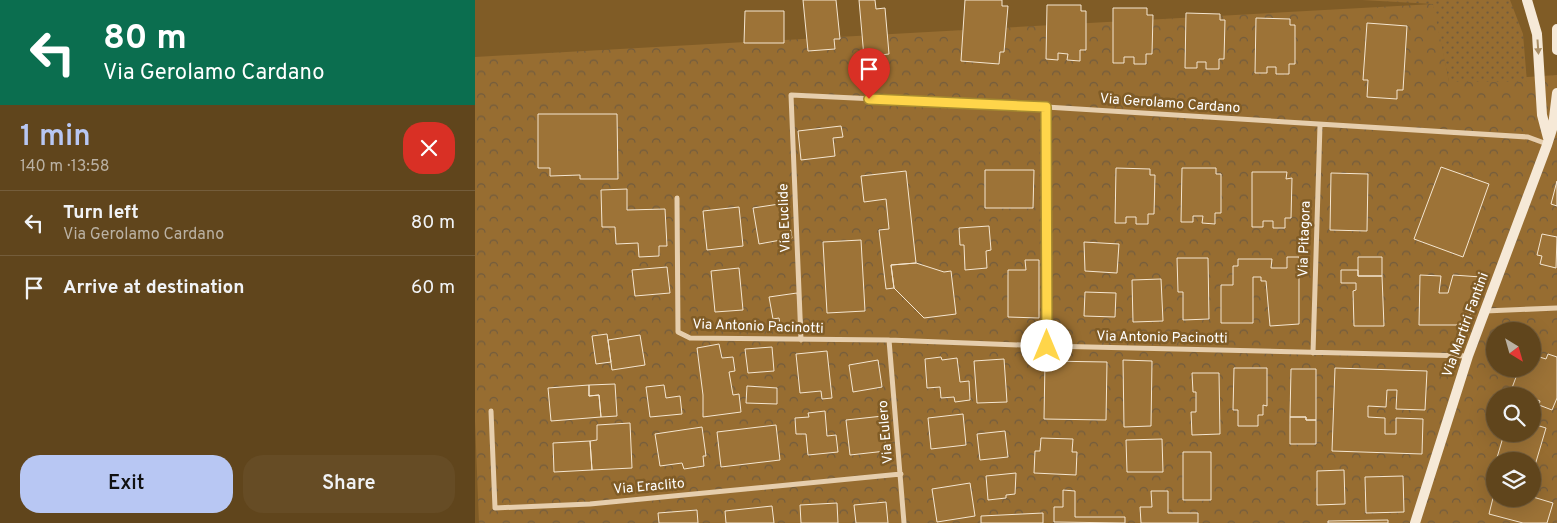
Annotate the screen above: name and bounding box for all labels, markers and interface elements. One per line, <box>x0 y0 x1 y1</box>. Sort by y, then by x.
text: 80 m <box>103 17 187 61</box>
icon: left <box>20 20 85 85</box>
one-way arrow <box>1534 40 1542 56</box>
pin <box>848 48 890 99</box>
icon: arrive <box>855 55 883 83</box>
text: Via Gerolamo Cardano <box>103 60 325 87</box>
street label: Via Gerolamo Cardano <box>1099 91 1241 117</box>
text: 1 min <box>20 119 91 156</box>
button: close <box>403 122 455 174</box>
text: 140 m · 13:58 <box>20 157 110 177</box>
street label: Via Euclide <box>775 183 795 253</box>
street label: Via Pitagora <box>1295 200 1315 278</box>
text: Turn left <box>63 201 139 225</box>
icon: left <box>20 209 48 237</box>
text: 80 m <box>411 211 455 235</box>
text: Via Gerolamo Cardano <box>63 225 224 245</box>
street label: Via Martiri Fantini <box>1439 270 1493 380</box>
icon: arrive <box>20 274 48 302</box>
text: Arrive at destination <box>63 276 244 300</box>
text: 60 m <box>411 276 455 300</box>
street label: Via Antonio Pacinotti <box>692 316 824 338</box>
position arrow <box>1020 319 1072 371</box>
north arrow <box>1486 322 1541 378</box>
map controls <box>1486 322 1541 507</box>
street label: Via Antonio Pacinotti <box>1096 328 1228 348</box>
button: search <box>1486 387 1541 442</box>
street label: Via Eulero <box>875 399 897 465</box>
button: layers <box>1486 452 1541 507</box>
button: Exit <box>20 455 233 513</box>
button: Share <box>243 455 455 513</box>
street label: Via Eraclito <box>613 475 686 499</box>

